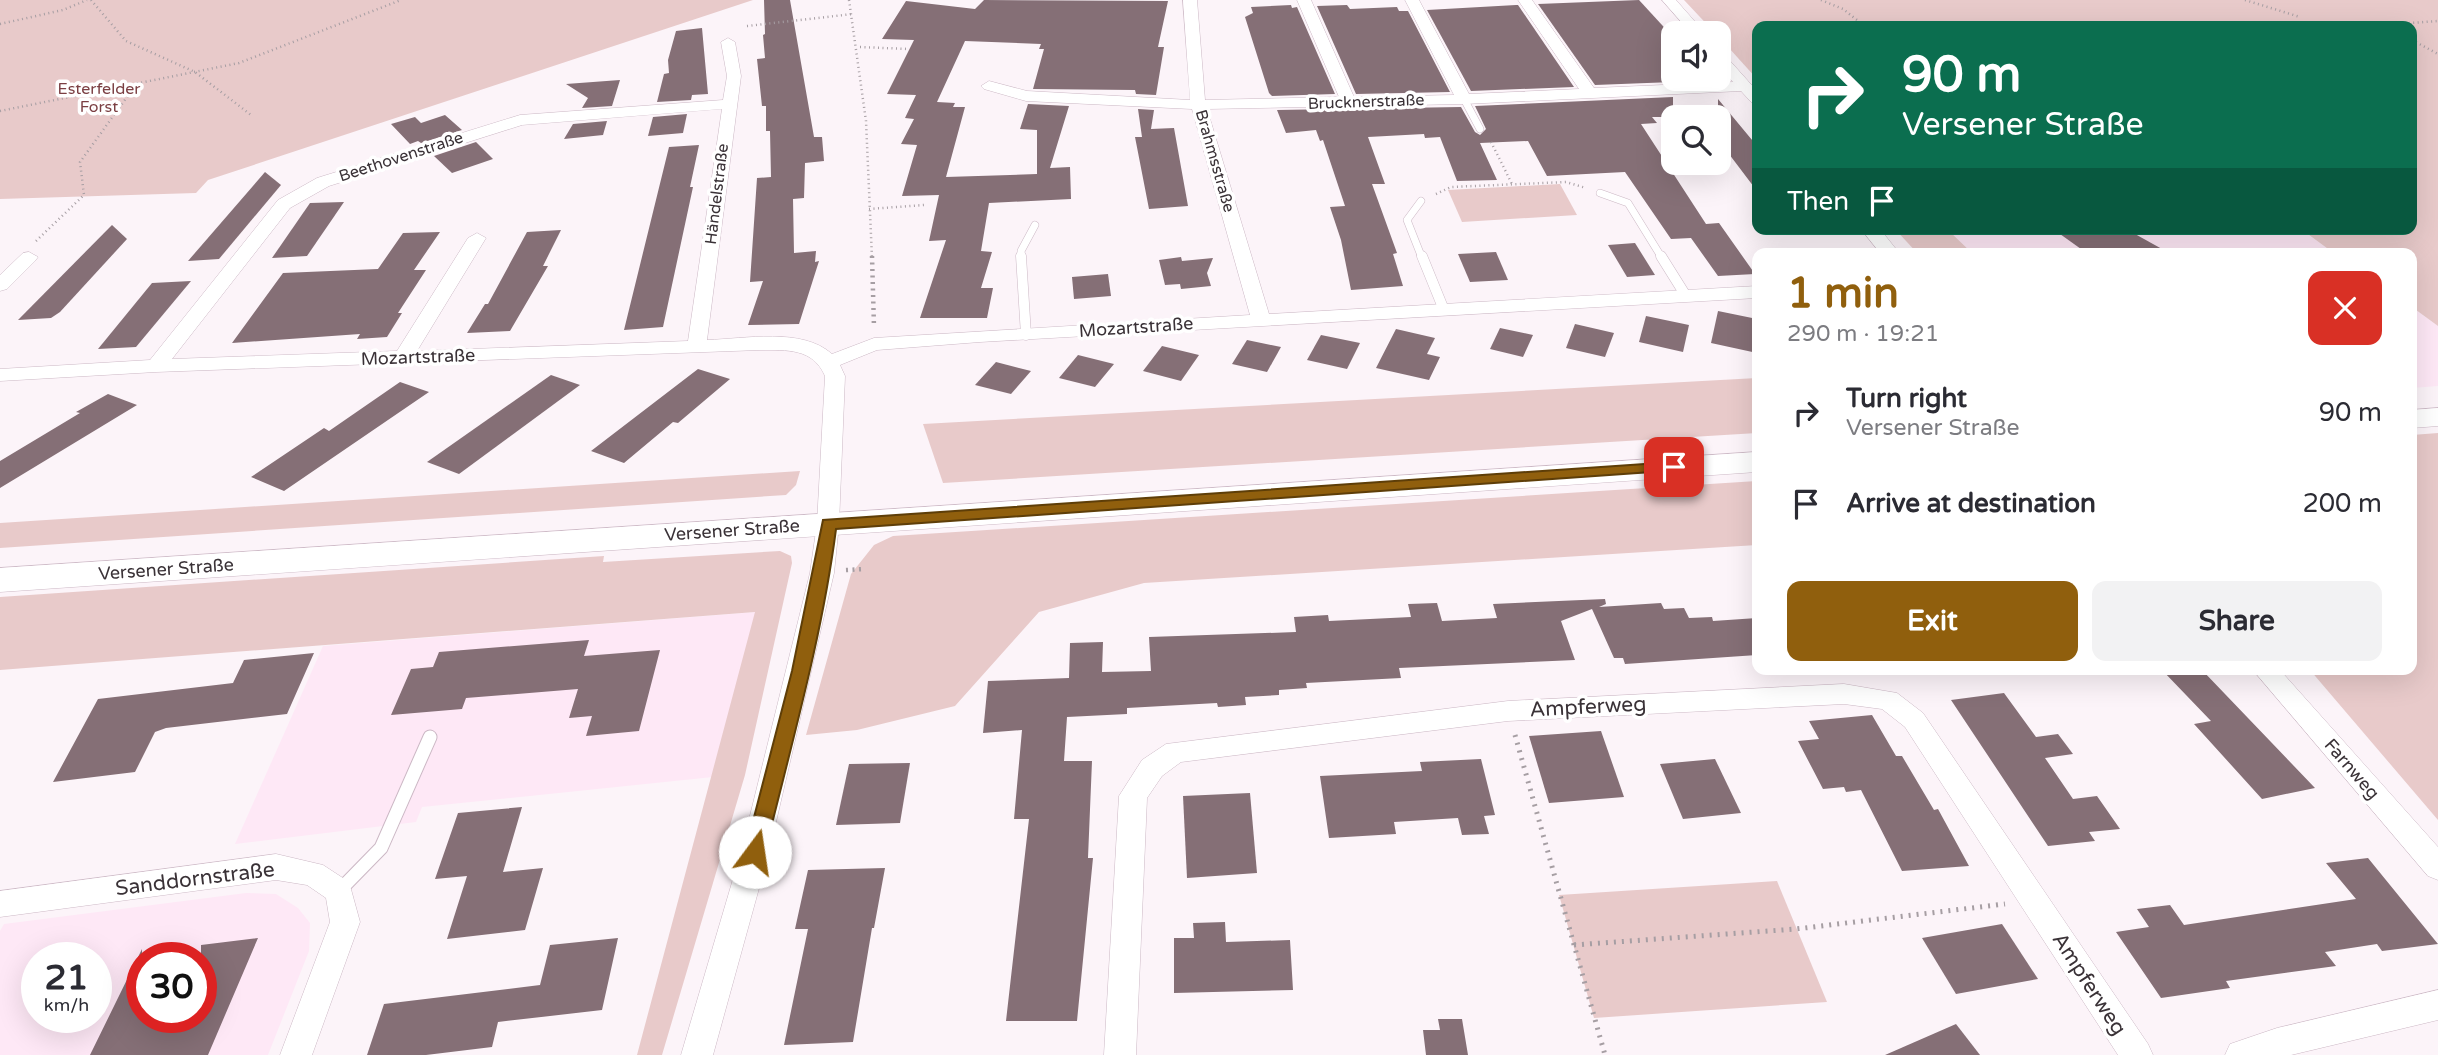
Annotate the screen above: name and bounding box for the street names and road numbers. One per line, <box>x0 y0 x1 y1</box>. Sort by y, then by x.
street label: Brucknerstraße <box>1307 90 1425 114</box>
street label: Brahmsstraße <box>1191 107 1239 215</box>
street label: Beethovenstraße <box>336 127 466 187</box>
street label: Händelstraße <box>701 142 733 246</box>
street label: Mozartstraße <box>1078 312 1194 342</box>
street label: Mozartstraße <box>360 344 476 370</box>
street label: Versener Straße <box>663 514 801 546</box>
street label: Versener Straße <box>97 553 235 585</box>
street label: Ampferweg <box>1529 691 1647 723</box>
street label: Farnweg <box>2320 734 2384 804</box>
street label: Sanddornstraße <box>114 857 276 901</box>
street label: Ampferweg <box>2047 928 2131 1040</box>

